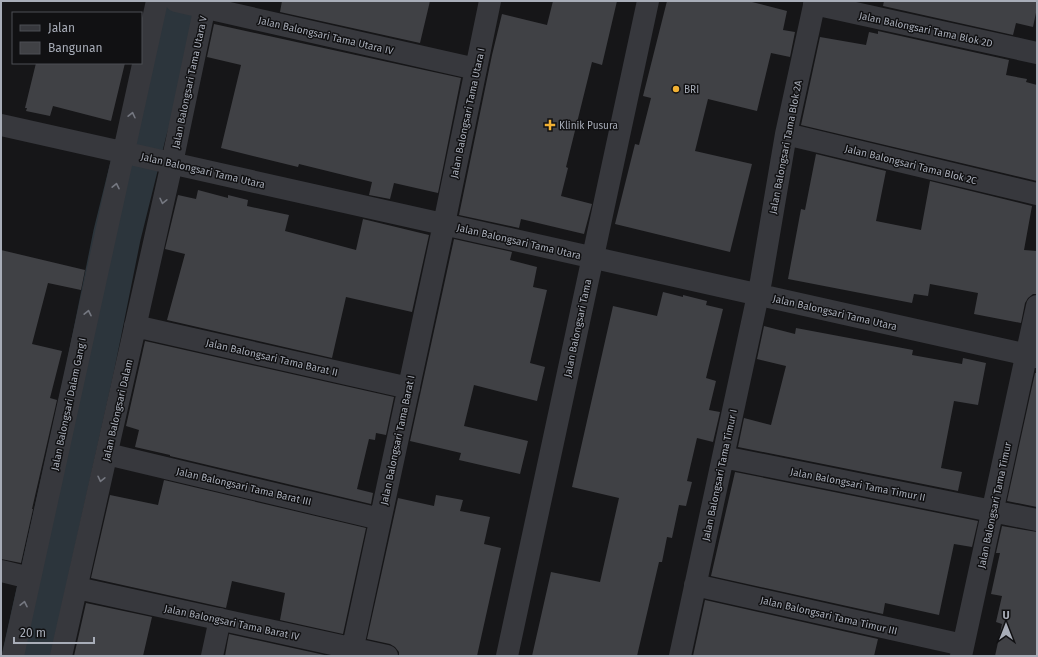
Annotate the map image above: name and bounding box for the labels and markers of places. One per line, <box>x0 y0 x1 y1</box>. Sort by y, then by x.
marker: BRI <box>671 84 681 94</box>
place label: BRI <box>684 84 699 96</box>
marker: Klinik Pusura <box>544 119 556 131</box>
place label: Klinik Pusura <box>559 120 618 132</box>

